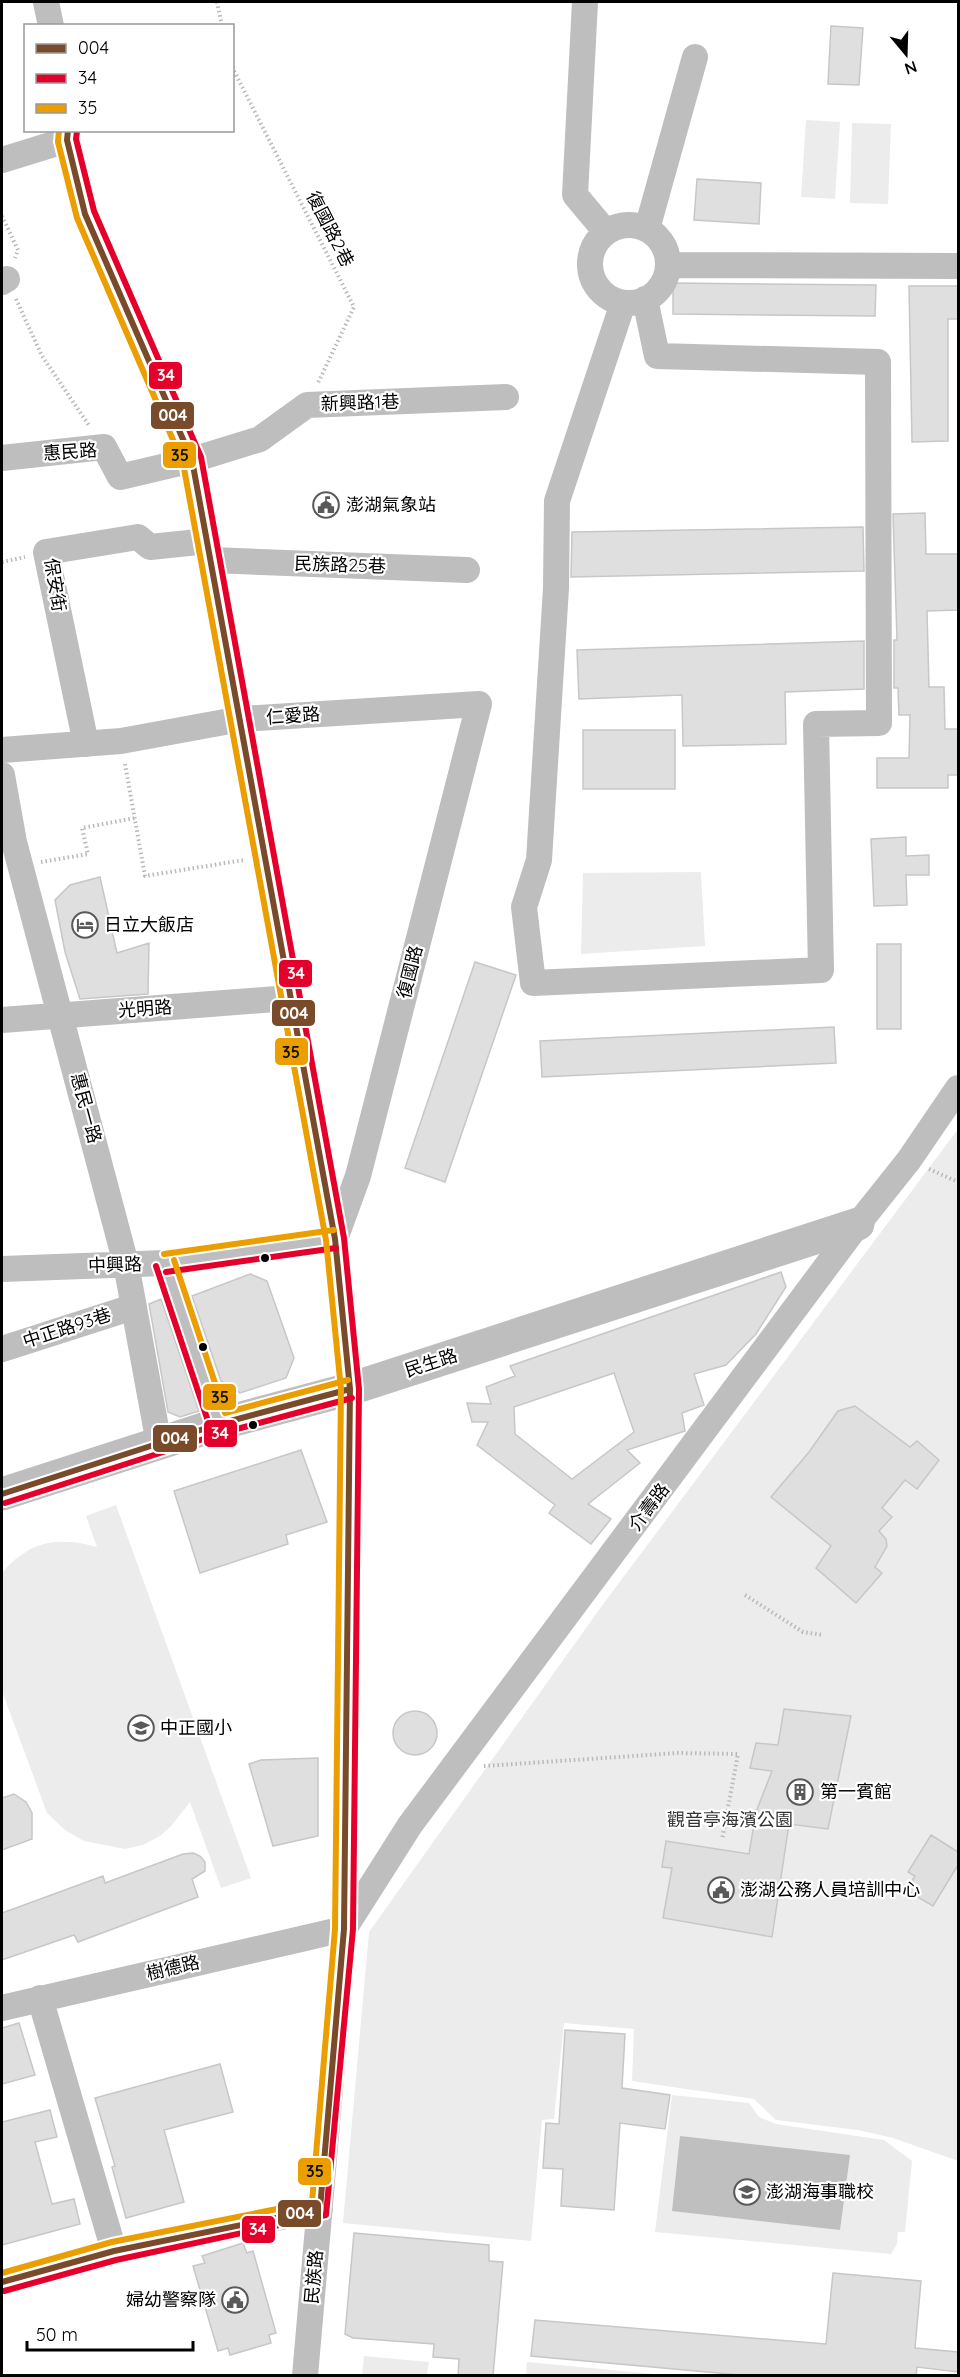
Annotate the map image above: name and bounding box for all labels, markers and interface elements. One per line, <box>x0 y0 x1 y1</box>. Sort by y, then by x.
legend <box>24 24 234 132</box>
north arrow <box>876 24 936 84</box>
text: 004 <box>78 36 109 59</box>
text: N <box>902 57 920 80</box>
text: 34 <box>78 66 97 89</box>
text: 35 <box>78 96 97 119</box>
street label: 復國路2巷 <box>302 187 359 271</box>
line badge: 34 <box>148 361 183 390</box>
text: 34 <box>157 365 176 385</box>
street label: 新興路1巷 <box>320 390 400 415</box>
line badge: 004 <box>150 401 195 430</box>
text: 004 <box>158 405 188 425</box>
street label: 惠民路 <box>42 438 98 465</box>
line badge: 35 <box>162 441 197 469</box>
text: 35 <box>171 445 189 465</box>
public building icon: 澎湖氣象站 <box>311 490 341 520</box>
place label: 澎湖氣象站 <box>346 493 436 516</box>
street label: 民族路25巷 <box>294 551 386 578</box>
street label: 保安街 <box>40 556 71 613</box>
street label: 仁愛路 <box>265 702 321 729</box>
hotel icon: 日立大飯店 <box>70 910 100 940</box>
place label: 日立大飯店 <box>104 913 194 936</box>
street label: 復國路 <box>392 943 427 1001</box>
line badge: 34 <box>278 959 313 988</box>
text: 34 <box>287 963 306 983</box>
street label: 光明路 <box>117 995 173 1022</box>
line badge: 004 <box>271 999 316 1027</box>
text: 004 <box>279 1003 309 1023</box>
line badge: 35 <box>274 1037 309 1066</box>
text: 35 <box>282 1042 300 1062</box>
street label: 惠民一路 <box>66 1070 107 1146</box>
street label: 中興路 <box>88 1252 142 1277</box>
unlabelled marker <box>259 1252 271 1264</box>
street label: 中正路93巷 <box>20 1302 114 1353</box>
unlabelled marker <box>197 1341 209 1353</box>
street label: 民生路 <box>402 1343 460 1382</box>
line badge: 35 <box>202 1383 237 1411</box>
text: 35 <box>211 1387 229 1407</box>
line badge: 34 <box>203 1419 238 1448</box>
unlabelled marker <box>247 1419 259 1431</box>
text: 34 <box>211 1423 230 1443</box>
line badge: 004 <box>152 1424 198 1453</box>
text: 004 <box>160 1428 190 1448</box>
street label: 介壽路 <box>623 1478 674 1535</box>
school or university icon: 中正國小 <box>126 1713 156 1743</box>
place label: 中正國小 <box>160 1716 232 1739</box>
building icon: 第一賓館 <box>785 1777 815 1807</box>
place label: 第一賓館 <box>820 1780 892 1803</box>
park label: 觀音亭海濱公園 <box>667 1808 793 1831</box>
public building icon: 澎湖公務人員培訓中心 <box>706 1875 736 1905</box>
place label: 澎湖公務人員培訓中心 <box>740 1878 920 1901</box>
street label: 樹德路 <box>144 1950 202 1985</box>
line badge: 35 <box>297 2157 332 2186</box>
text: 35 <box>306 2161 324 2181</box>
school or university icon: 澎湖海事職校 <box>732 2177 762 2207</box>
place label: 澎湖海事職校 <box>766 2180 874 2203</box>
line badge: 004 <box>277 2199 322 2228</box>
text: 004 <box>285 2203 315 2223</box>
line badge: 34 <box>241 2215 276 2244</box>
text: 34 <box>249 2219 268 2239</box>
street label: 民族路 <box>300 2249 327 2305</box>
public building icon: 婦幼警察隊 <box>220 2285 250 2315</box>
place label: 婦幼警察隊 <box>126 2288 216 2311</box>
scale bar <box>27 2314 194 2352</box>
text: 50 m <box>36 2323 78 2346</box>

